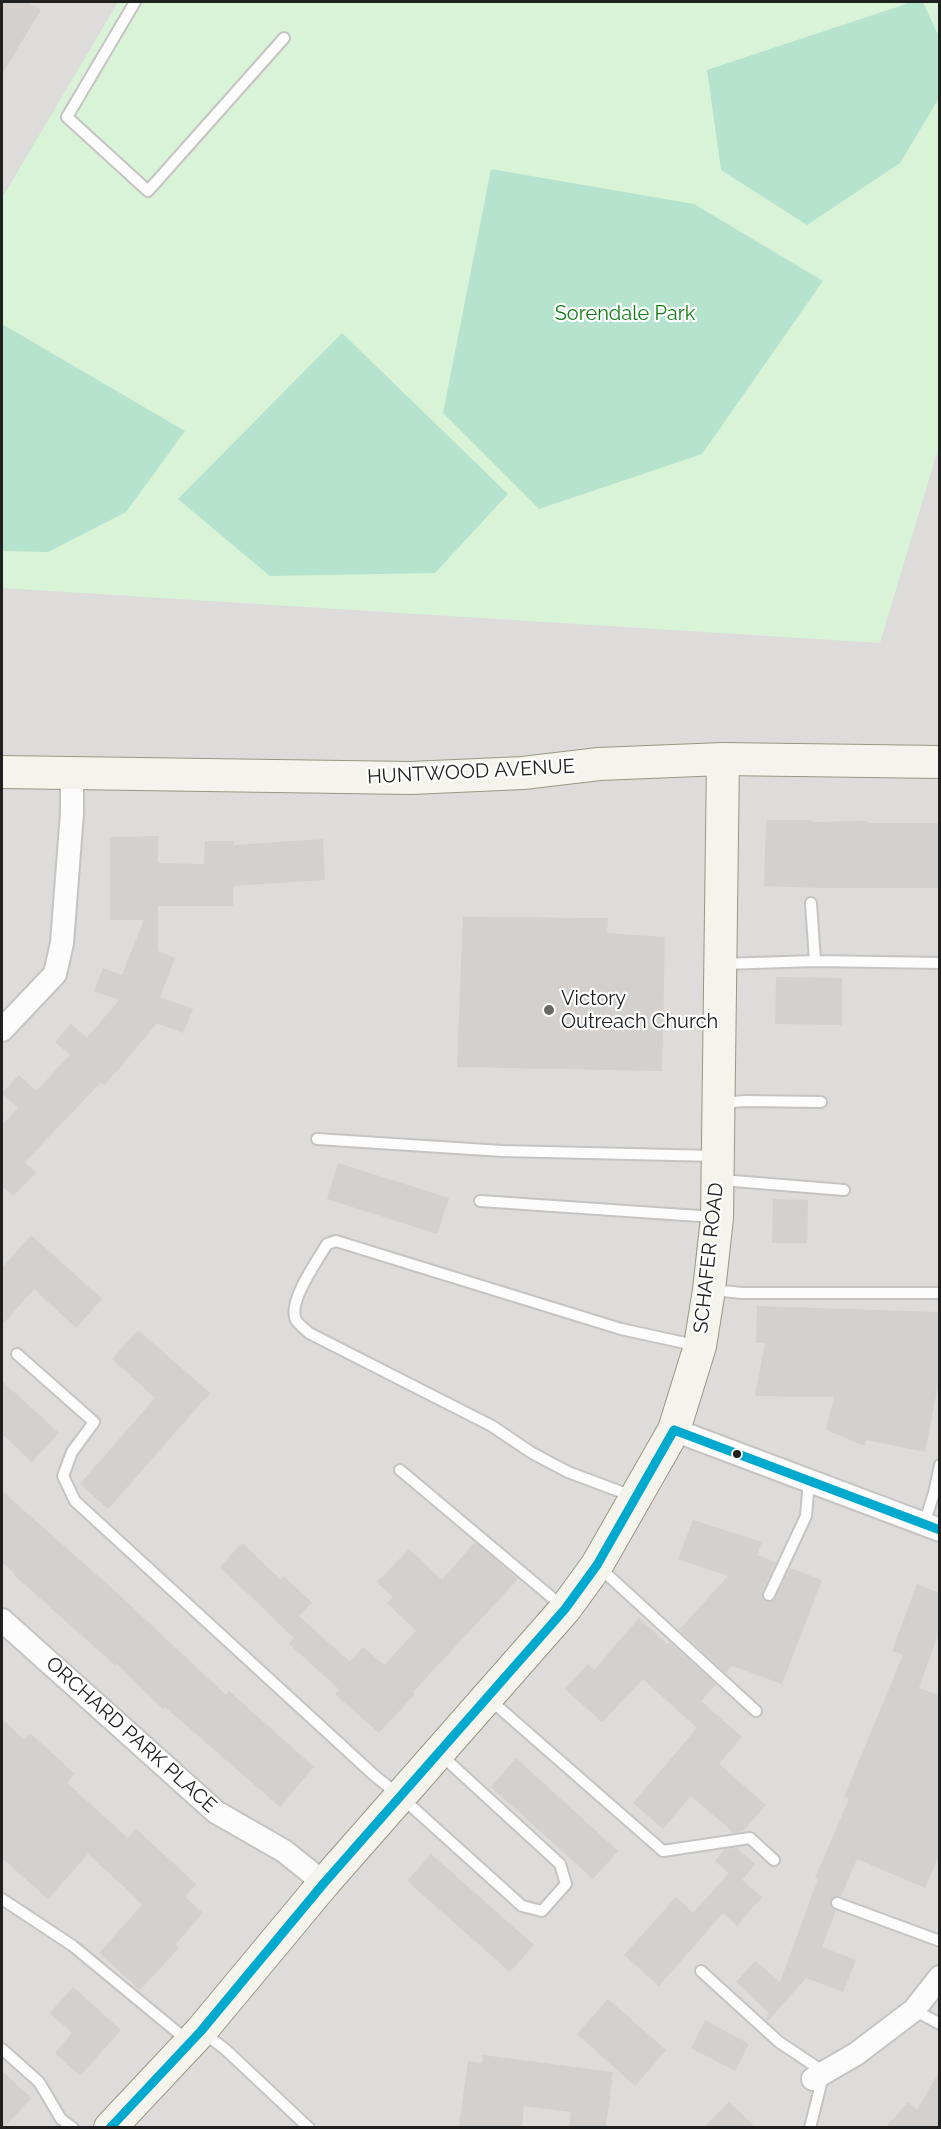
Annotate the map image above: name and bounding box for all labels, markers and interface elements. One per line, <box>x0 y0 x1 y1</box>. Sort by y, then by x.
park label: Sorendale Park <box>555 302 695 326</box>
street label: HUNTWOOD AVENUE <box>366 755 576 789</box>
place label: Victory Outreach Church <box>561 987 718 1034</box>
marker: Victory Outreach Church <box>542 1003 556 1017</box>
street label: SCHAFER ROAD <box>689 1181 729 1335</box>
unlabelled marker <box>731 1448 743 1460</box>
street label: ORCHARD PARK PLACE <box>41 1652 221 1818</box>

